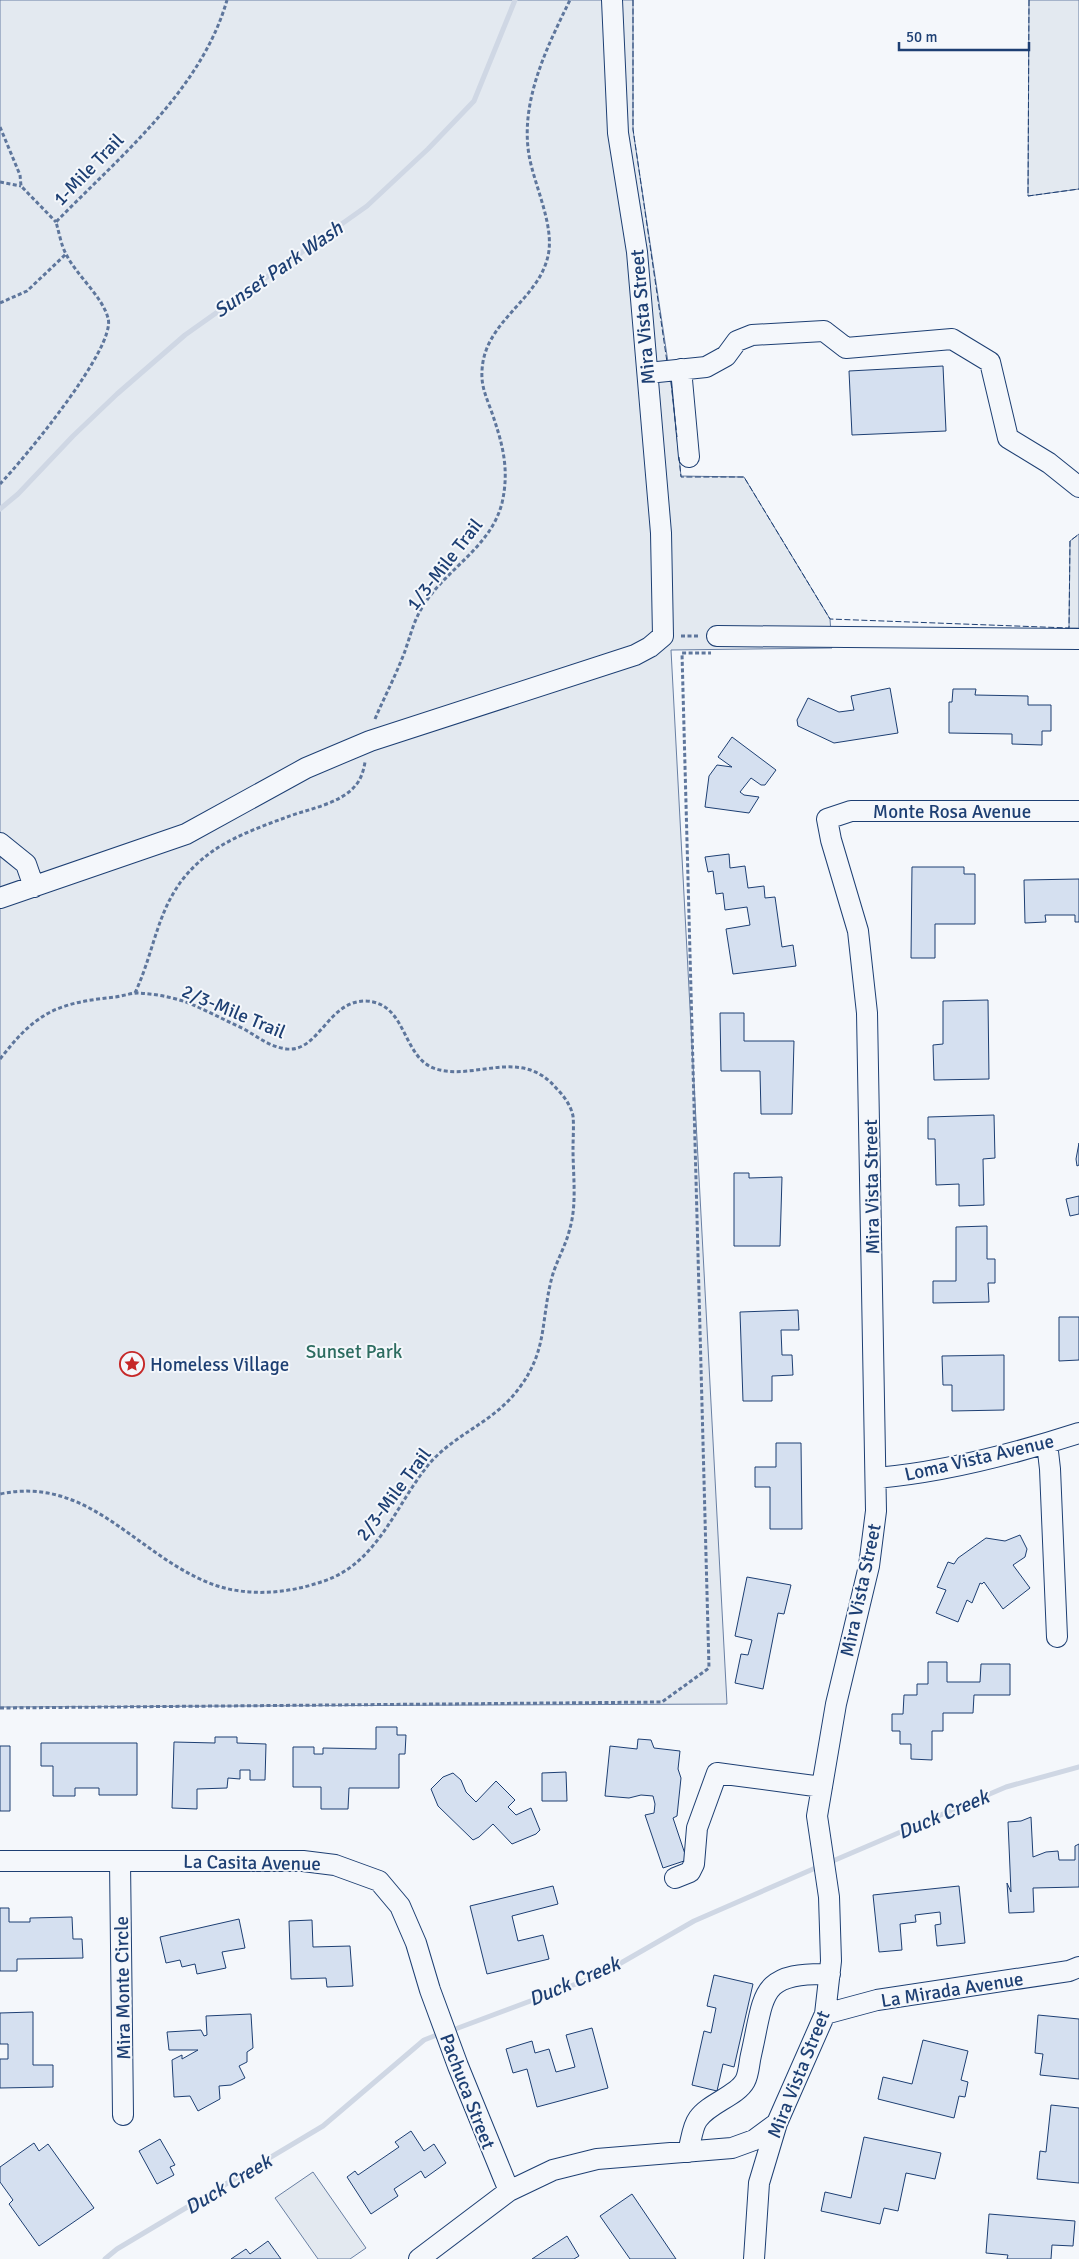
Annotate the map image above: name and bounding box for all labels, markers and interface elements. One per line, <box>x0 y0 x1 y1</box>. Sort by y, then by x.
scale bar <box>899 20 1029 52</box>
text: 50 m <box>906 28 937 46</box>
street label: 1-Mile Trail <box>48 128 129 211</box>
water label: Sunset Park Wash <box>209 215 349 323</box>
street label: Mira Vista Street <box>625 248 661 385</box>
street label: 1/3-Mile Trail <box>401 514 488 616</box>
street label: Monte Rosa Avenue <box>873 800 1031 824</box>
street label: 2/3-Mile Trail <box>178 979 289 1045</box>
street label: Mira Vista Street <box>859 1119 885 1255</box>
park label: Sunset Park <box>306 1340 403 1364</box>
place icon: Homeless Village <box>119 1351 145 1377</box>
place label: Homeless Village <box>150 1353 289 1377</box>
street label: Loma Vista Avenue <box>902 1429 1056 1487</box>
street label: 2/3-Mile Trail <box>351 1443 437 1546</box>
street label: Mira Vista Street <box>835 1521 887 1659</box>
water label: Duck Creek <box>894 1783 994 1845</box>
street label: La Casita Avenue <box>183 1850 321 1876</box>
street label: Mira Monte Circle <box>110 1916 136 2060</box>
water label: Duck Creek <box>525 1950 625 2012</box>
street label: La Mirada Avenue <box>879 1967 1025 2013</box>
street label: Mira Vista Street <box>762 2007 836 2142</box>
street label: Pachuca Street <box>434 2030 500 2153</box>
water label: Duck Creek <box>180 2148 278 2220</box>

